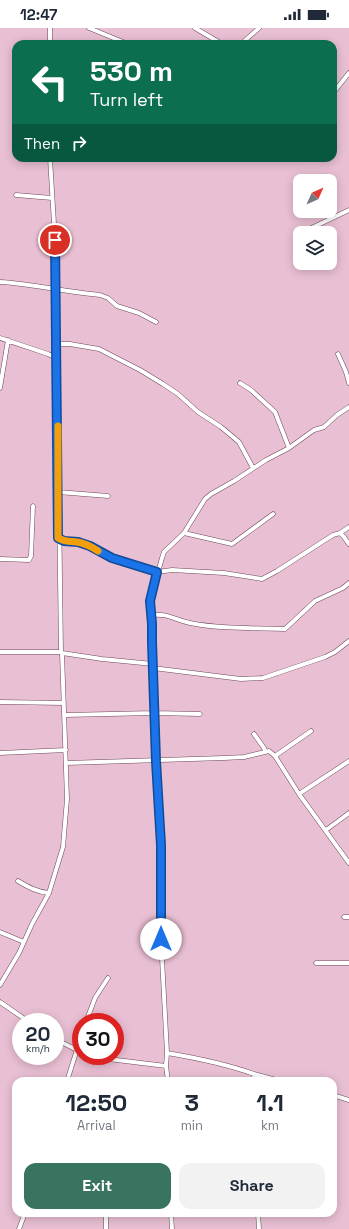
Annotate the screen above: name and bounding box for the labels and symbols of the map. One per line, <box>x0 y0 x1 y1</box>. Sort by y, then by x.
north arrow <box>293 174 337 218</box>
pin <box>38 223 72 257</box>
position arrow <box>140 918 182 960</box>
speed limit sign: 30 <box>72 1013 124 1065</box>

